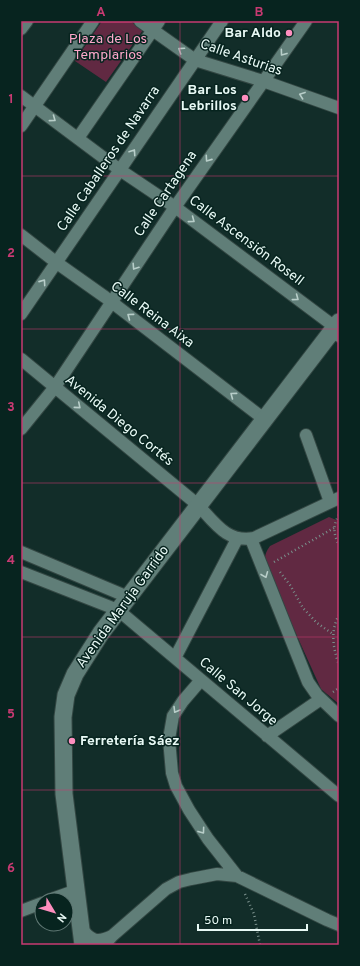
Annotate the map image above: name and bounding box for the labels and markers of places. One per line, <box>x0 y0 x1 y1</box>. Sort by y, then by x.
place label: Bar Aldo <box>224 25 281 42</box>
marker: Bar Aldo <box>284 28 294 38</box>
place label: Bar Los Lebrillos <box>181 82 237 115</box>
marker: Bar Los Lebrillos <box>240 93 250 103</box>
place label: Ferretería Sáez <box>80 733 180 750</box>
marker: Ferretería Sáez <box>67 736 77 746</box>

